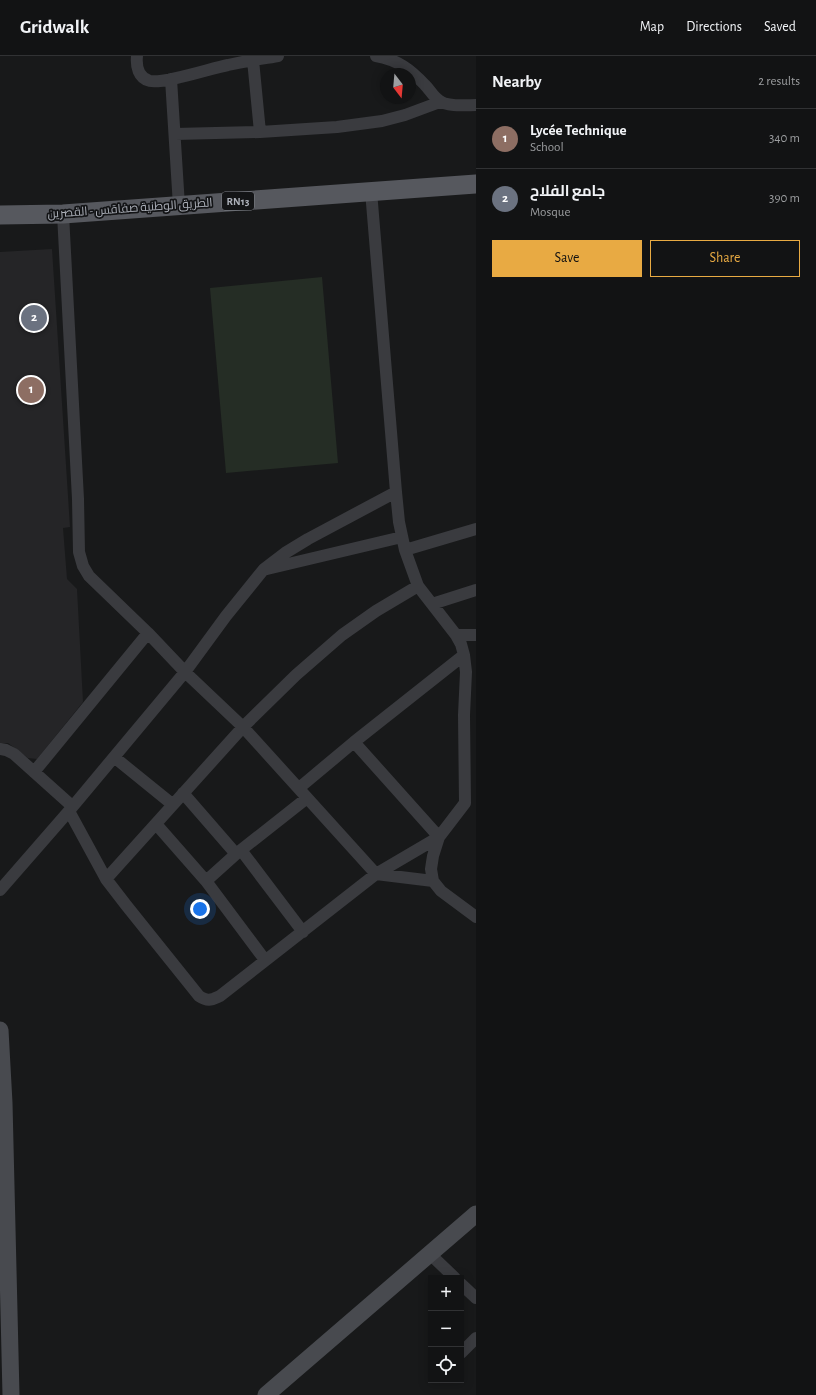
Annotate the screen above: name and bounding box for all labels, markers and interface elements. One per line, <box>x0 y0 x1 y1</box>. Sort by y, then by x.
text: Gridwalk <box>20 18 89 37</box>
text: Map <box>640 20 664 34</box>
text: Directions <box>686 20 742 34</box>
text: Saved <box>764 20 796 34</box>
north arrow <box>380 68 416 104</box>
text: Nearby <box>492 73 542 90</box>
text: 2 results <box>758 75 800 88</box>
text: Lycée Technique <box>530 123 627 138</box>
text: 1 <box>503 132 507 145</box>
text: 340 m <box>769 132 800 145</box>
text: School <box>530 141 564 154</box>
text: جامع الفلاح <box>530 184 605 199</box>
road number: RN13 <box>222 192 254 210</box>
text: 2 <box>502 192 508 205</box>
text: 390 m <box>769 192 800 205</box>
street label: الطريق الوطنية صفاقس - القصرين <box>47 196 213 221</box>
text: Mosque <box>530 206 570 219</box>
button: Save <box>492 240 642 277</box>
button: Share <box>650 240 800 277</box>
pin: 2 <box>21 303 47 333</box>
pin: 1 <box>18 375 44 405</box>
your location <box>190 899 210 919</box>
map controls <box>428 1275 464 1383</box>
button: + <box>428 1275 464 1311</box>
button: − <box>428 1311 464 1347</box>
button: locate <box>428 1347 464 1383</box>

